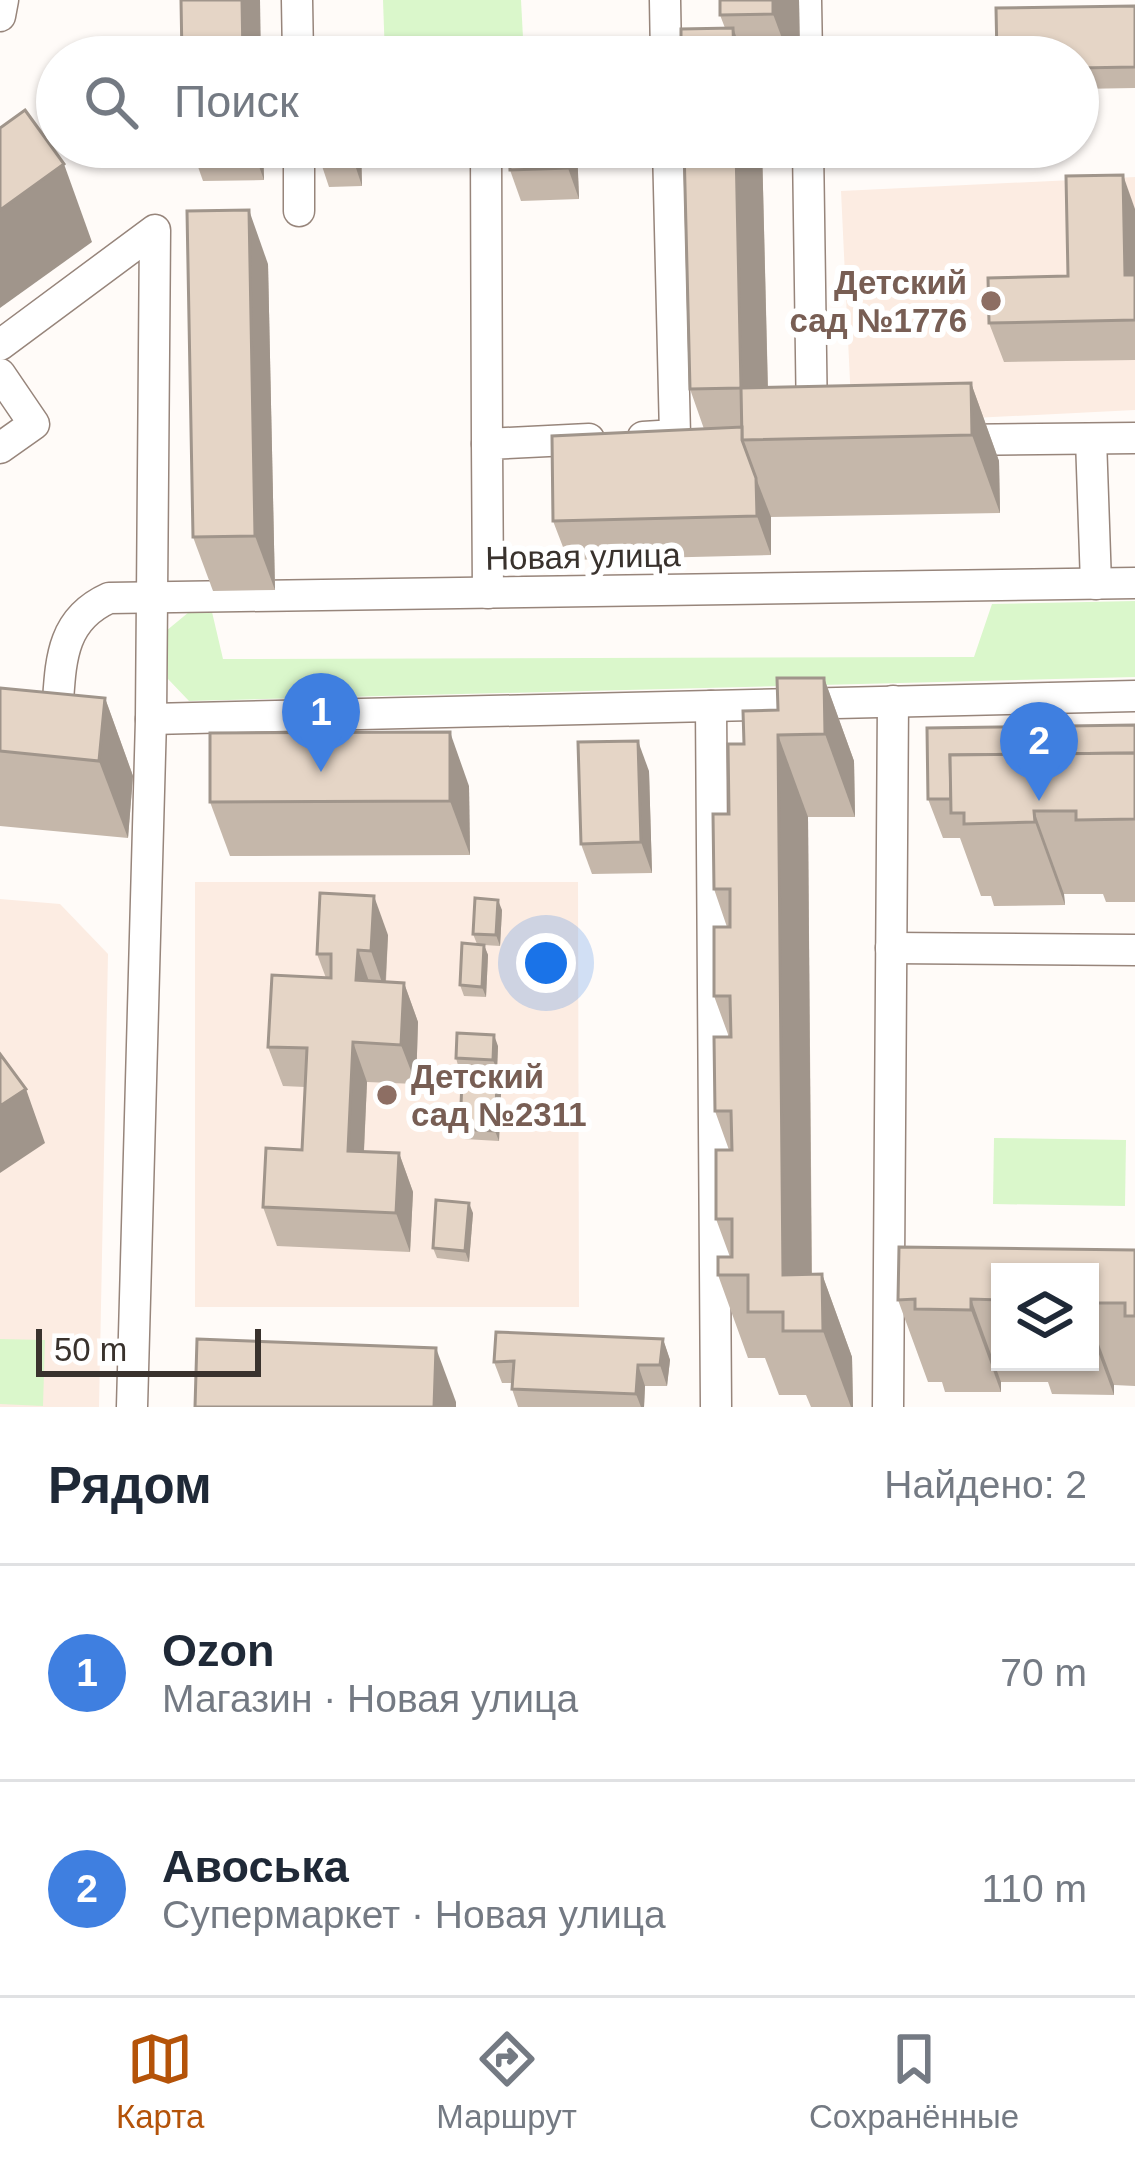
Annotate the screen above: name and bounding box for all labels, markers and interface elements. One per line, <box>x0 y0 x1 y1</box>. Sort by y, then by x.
search box <box>36 36 1099 168</box>
icon: search <box>78 69 144 135</box>
text: Поиск <box>174 76 299 127</box>
place label: Детский сад №1776 <box>790 264 967 339</box>
marker: Детский сад №1776 <box>978 288 1004 314</box>
street label: Новая улица <box>485 536 682 577</box>
pin: 1 <box>282 673 360 772</box>
pin: 2 <box>1000 702 1078 801</box>
your location <box>516 933 576 993</box>
place label: Детский сад №2311 <box>411 1058 587 1133</box>
marker: Детский сад №2311 <box>374 1082 400 1108</box>
map controls <box>991 1263 1099 1371</box>
button: layers <box>991 1263 1099 1371</box>
scale bar <box>36 1323 261 1376</box>
text: 50 m <box>54 1331 127 1368</box>
text: Рядом <box>48 1457 212 1514</box>
text: Найдено: 2 <box>884 1463 1087 1506</box>
text: Ozon <box>162 1625 274 1676</box>
text: 1 <box>76 1651 98 1694</box>
text: 70 m <box>1000 1651 1087 1694</box>
text: Магазин · Новая улица <box>162 1677 578 1720</box>
text: Авоська <box>162 1841 349 1892</box>
text: 2 <box>76 1867 98 1910</box>
text: 110 m <box>982 1867 1087 1910</box>
text: Супермаркет · Новая улица <box>162 1893 666 1936</box>
tab: Карта <box>116 2026 204 2136</box>
tab: Маршрут <box>436 2026 577 2136</box>
tab: Сохранённые <box>809 2026 1019 2136</box>

